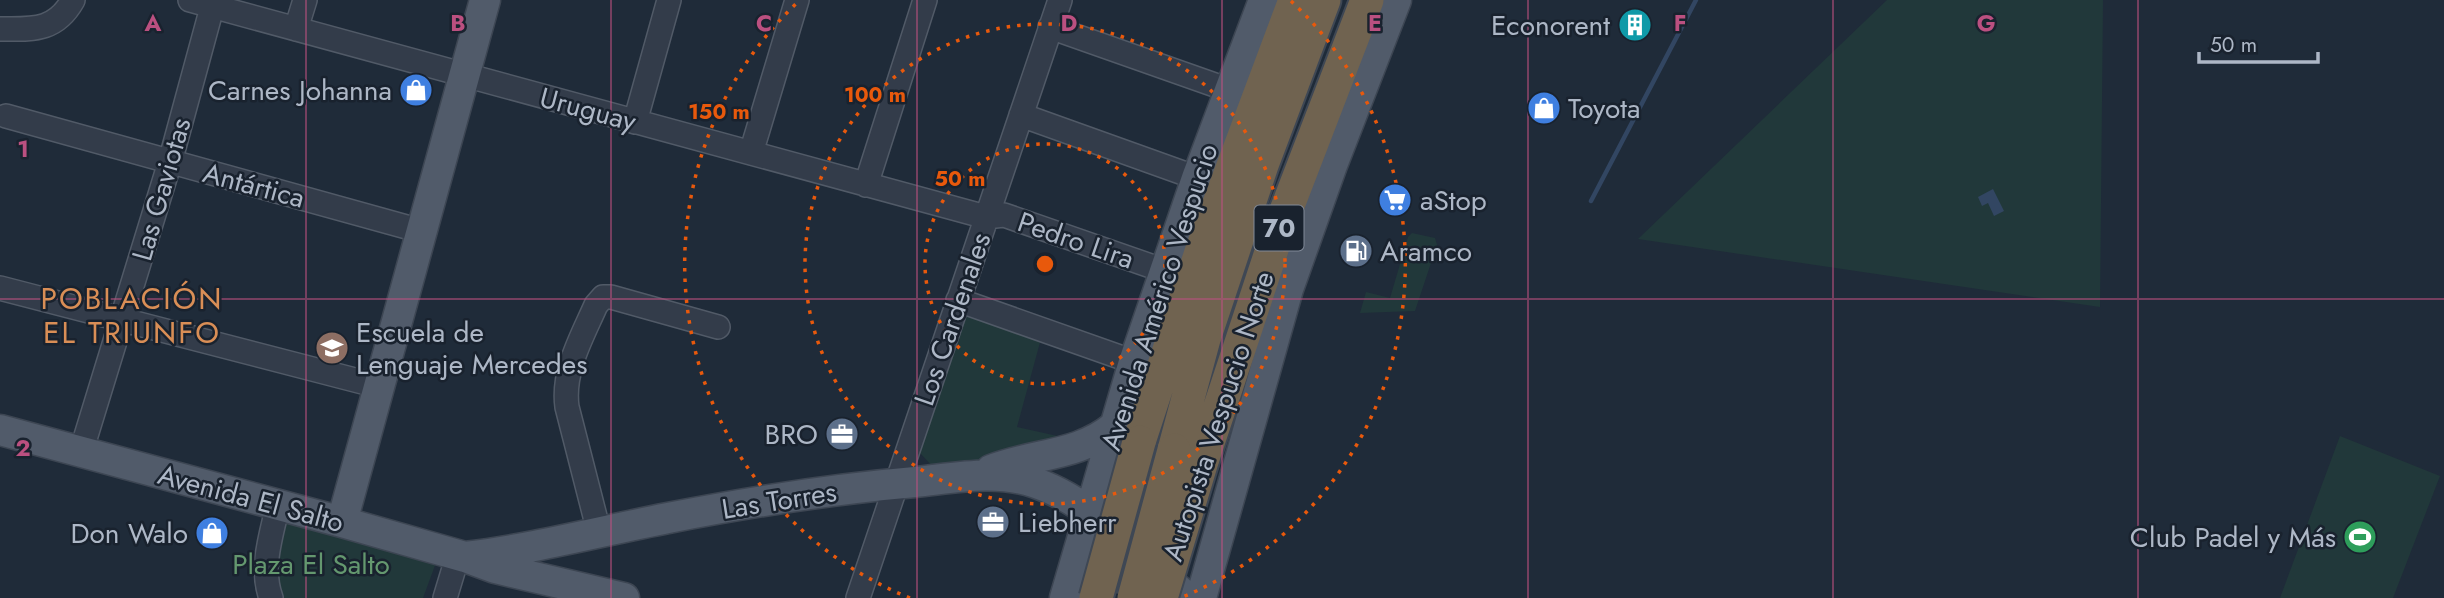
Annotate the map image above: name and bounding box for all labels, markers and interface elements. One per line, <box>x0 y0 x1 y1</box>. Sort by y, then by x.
place label: Econorent <box>1491 5 1610 46</box>
text: A <box>144 6 162 40</box>
text: B <box>450 6 466 40</box>
text: C <box>756 6 772 40</box>
text: D <box>1061 6 1078 40</box>
text: E <box>1368 6 1382 40</box>
building icon: Econorent <box>1616 6 1654 44</box>
text: F <box>1674 6 1686 40</box>
text: G <box>1977 6 1995 40</box>
scale bar <box>2199 21 2318 65</box>
text: 50 m <box>2210 30 2257 60</box>
place label: Carnes Johanna <box>208 70 392 111</box>
shop icon: Carnes Johanna <box>397 71 435 109</box>
street label: Uruguay <box>535 77 641 142</box>
text: 100 m <box>844 80 906 110</box>
place label: Toyota <box>1568 88 1640 129</box>
shop icon: Toyota <box>1525 89 1563 127</box>
text: 150 m <box>688 97 750 127</box>
street label: Las Gaviotas <box>121 113 201 266</box>
text: 1 <box>17 132 29 166</box>
street label: Avenida Américo Vespucio <box>1090 138 1228 456</box>
street label: Antártica <box>198 152 309 219</box>
text: 50 m <box>935 164 985 194</box>
place label: aStop <box>1420 180 1487 221</box>
supermarket icon: aStop <box>1376 181 1414 219</box>
street label: Pedro Lira <box>1012 201 1140 280</box>
road number: 70 <box>1254 205 1304 250</box>
street label: Los Cardenales <box>904 227 1001 411</box>
place label: Aramco <box>1380 231 1472 272</box>
fuel station icon: Aramco <box>1337 232 1375 270</box>
centre of rings <box>1033 252 1057 276</box>
street label: Autopista Vespucio Norte <box>1152 266 1285 566</box>
district label: POBLACIÓN EL TRIUNFO <box>40 277 224 354</box>
place label: Escuela de Lenguaje Mercedes <box>356 312 587 385</box>
school or university icon: Escuela de Lenguaje Mercedes <box>313 329 351 367</box>
place label: BRO <box>765 414 818 455</box>
office icon: BRO <box>823 415 861 453</box>
text: 2 <box>15 431 31 465</box>
street label: Avenida El Salto <box>153 454 348 543</box>
street label: Las Torres <box>719 471 839 530</box>
place label: Liebherr <box>1018 502 1117 543</box>
office icon: Liebherr <box>974 503 1012 541</box>
place label: Don Walo <box>70 513 188 554</box>
shop icon: Don Walo <box>193 514 231 552</box>
place label: Club Padel y Más <box>2130 517 2336 558</box>
sports icon: Club Padel y Más <box>2341 518 2379 556</box>
park label: Plaza El Salto <box>232 544 390 585</box>

